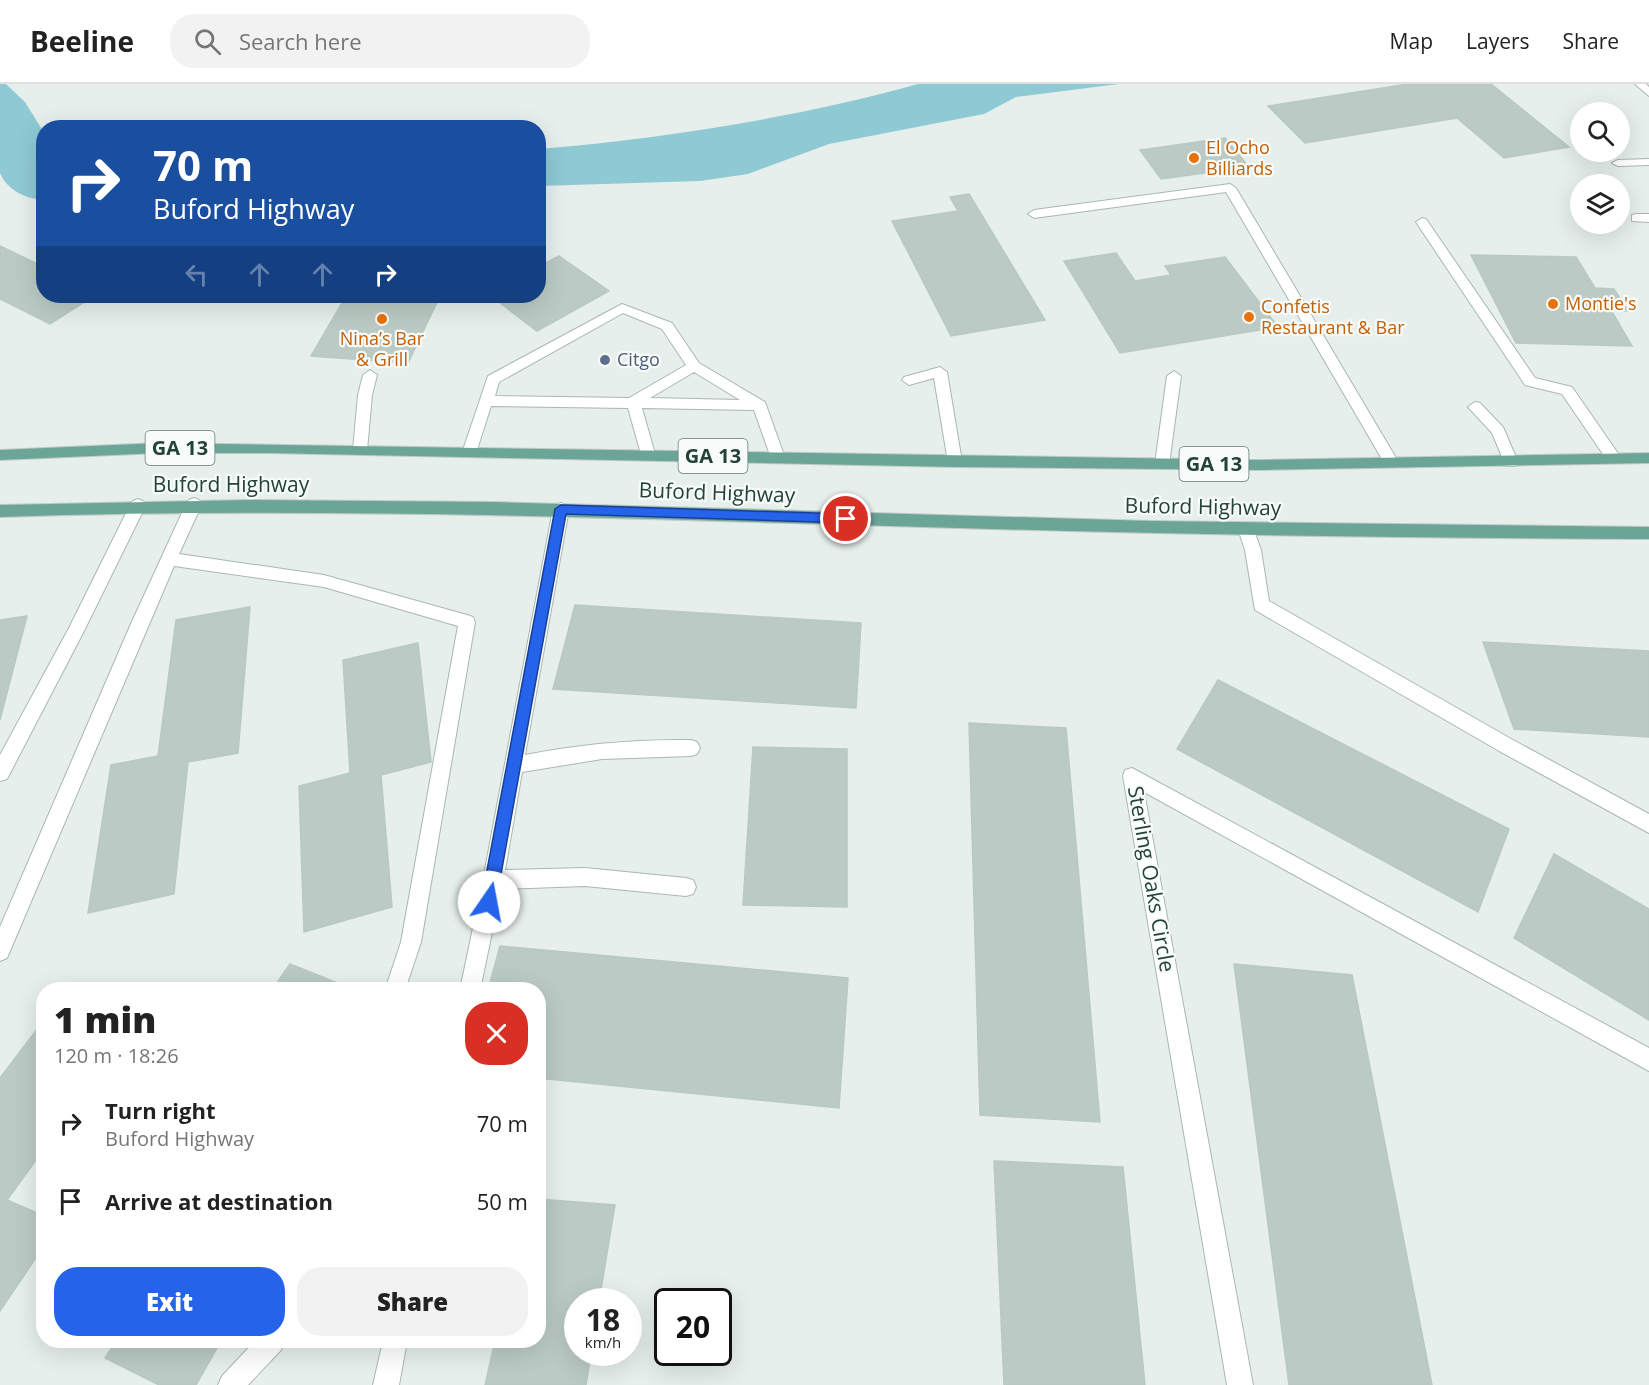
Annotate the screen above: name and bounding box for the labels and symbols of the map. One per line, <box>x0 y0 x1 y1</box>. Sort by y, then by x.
place label: El Ocho Billiards <box>1206 135 1273 180</box>
marker: El Ocho Billiards <box>1187 151 1201 165</box>
place label: Montie's <box>1565 291 1637 315</box>
place label: Confetis Restaurant & Bar <box>1261 294 1405 339</box>
marker: Montie's <box>1546 297 1560 311</box>
marker: Confetis Restaurant & Bar <box>1242 310 1256 324</box>
marker: Nina’s Bar & Grill <box>375 312 389 326</box>
place label: Nina’s Bar & Grill <box>340 326 425 371</box>
place label: Citgo <box>617 347 660 371</box>
marker: Citgo <box>598 353 612 367</box>
road number: GA 13 <box>146 431 214 465</box>
road number: GA 13 <box>678 439 748 473</box>
road number: GA 13 <box>1180 447 1248 481</box>
street label: Buford Highway <box>153 470 310 498</box>
street label: Buford Highway <box>638 475 796 509</box>
street label: Buford Highway <box>1125 491 1282 521</box>
pin <box>820 493 871 544</box>
street label: Sterling Oaks Circle <box>1122 784 1182 974</box>
position arrow <box>457 870 521 934</box>
speed limit sign: 20 <box>654 1288 732 1366</box>

